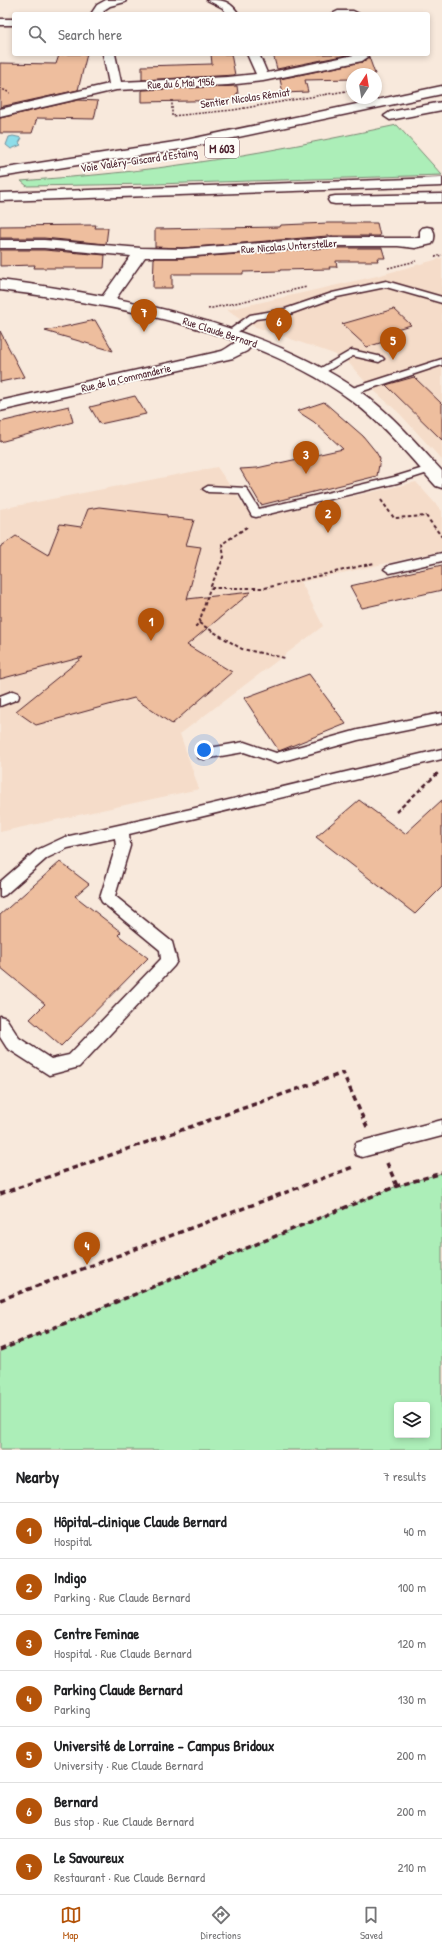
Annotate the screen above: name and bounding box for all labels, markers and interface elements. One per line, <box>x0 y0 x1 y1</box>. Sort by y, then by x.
search box <box>12 12 430 56</box>
icon: search <box>26 23 48 45</box>
text: Search here <box>58 24 122 45</box>
north arrow <box>346 68 382 104</box>
street label: Rue du 6 Mai 1956 <box>147 74 216 92</box>
street label: Sentier Nicolas Rémiat <box>199 85 291 111</box>
road number: M 603 <box>205 138 239 158</box>
street label: Voie Valéry-Giscard d'Estaing <box>79 145 199 175</box>
street label: Rue Nicolas Untersteller <box>240 236 338 256</box>
pin: 7 <box>131 299 157 332</box>
pin: 6 <box>266 308 292 341</box>
street label: Rue Claude Bernard <box>181 313 260 351</box>
pin: 5 <box>380 327 406 360</box>
street label: Rue de la Commanderie <box>80 361 173 395</box>
pin: 3 <box>293 441 319 474</box>
pin: 2 <box>315 500 341 533</box>
pin: 1 <box>138 608 164 641</box>
your location <box>194 740 214 760</box>
pin: 4 <box>74 1232 100 1265</box>
map controls <box>394 1402 430 1438</box>
button: layers <box>394 1402 430 1438</box>
text: Nearby <box>16 1465 59 1488</box>
text: 7 results <box>383 1467 426 1485</box>
text: Hôpital-clinique Claude Bernard <box>54 1511 227 1532</box>
text: 1 <box>27 1522 31 1540</box>
text: 40 m <box>403 1522 426 1540</box>
text: Hospital <box>54 1532 92 1550</box>
text: Indigo <box>54 1567 86 1588</box>
text: 2 <box>26 1578 32 1596</box>
text: 100 m <box>398 1578 426 1596</box>
text: Parking · Rue Claude Bernard <box>54 1588 190 1606</box>
text: Centre Feminae <box>54 1623 139 1644</box>
text: 3 <box>26 1634 32 1652</box>
text: 120 m <box>398 1634 426 1652</box>
text: Hospital · Rue Claude Bernard <box>54 1644 192 1662</box>
text: Parking Claude Bernard <box>54 1679 182 1700</box>
text: 4 <box>27 1690 31 1708</box>
text: 130 m <box>398 1690 426 1708</box>
text: Parking <box>54 1700 90 1718</box>
text: Université de Lorraine - Campus Bridoux <box>54 1735 275 1756</box>
text: 5 <box>26 1746 32 1764</box>
text: 200 m <box>396 1746 426 1764</box>
text: University · Rue Claude Bernard <box>54 1756 203 1774</box>
text: Bernard <box>54 1791 98 1812</box>
text: 6 <box>26 1802 32 1820</box>
text: 200 m <box>396 1802 426 1820</box>
text: Bus stop · Rue Claude Bernard <box>54 1812 194 1830</box>
text: Le Savoureux <box>54 1847 124 1868</box>
text: 7 <box>26 1858 32 1876</box>
text: 210 m <box>398 1858 426 1876</box>
text: Restaurant · Rue Claude Bernard <box>54 1868 205 1886</box>
tab: Map <box>60 1904 82 1942</box>
tab: Directions <box>201 1904 241 1942</box>
tab: Saved <box>360 1904 382 1942</box>

